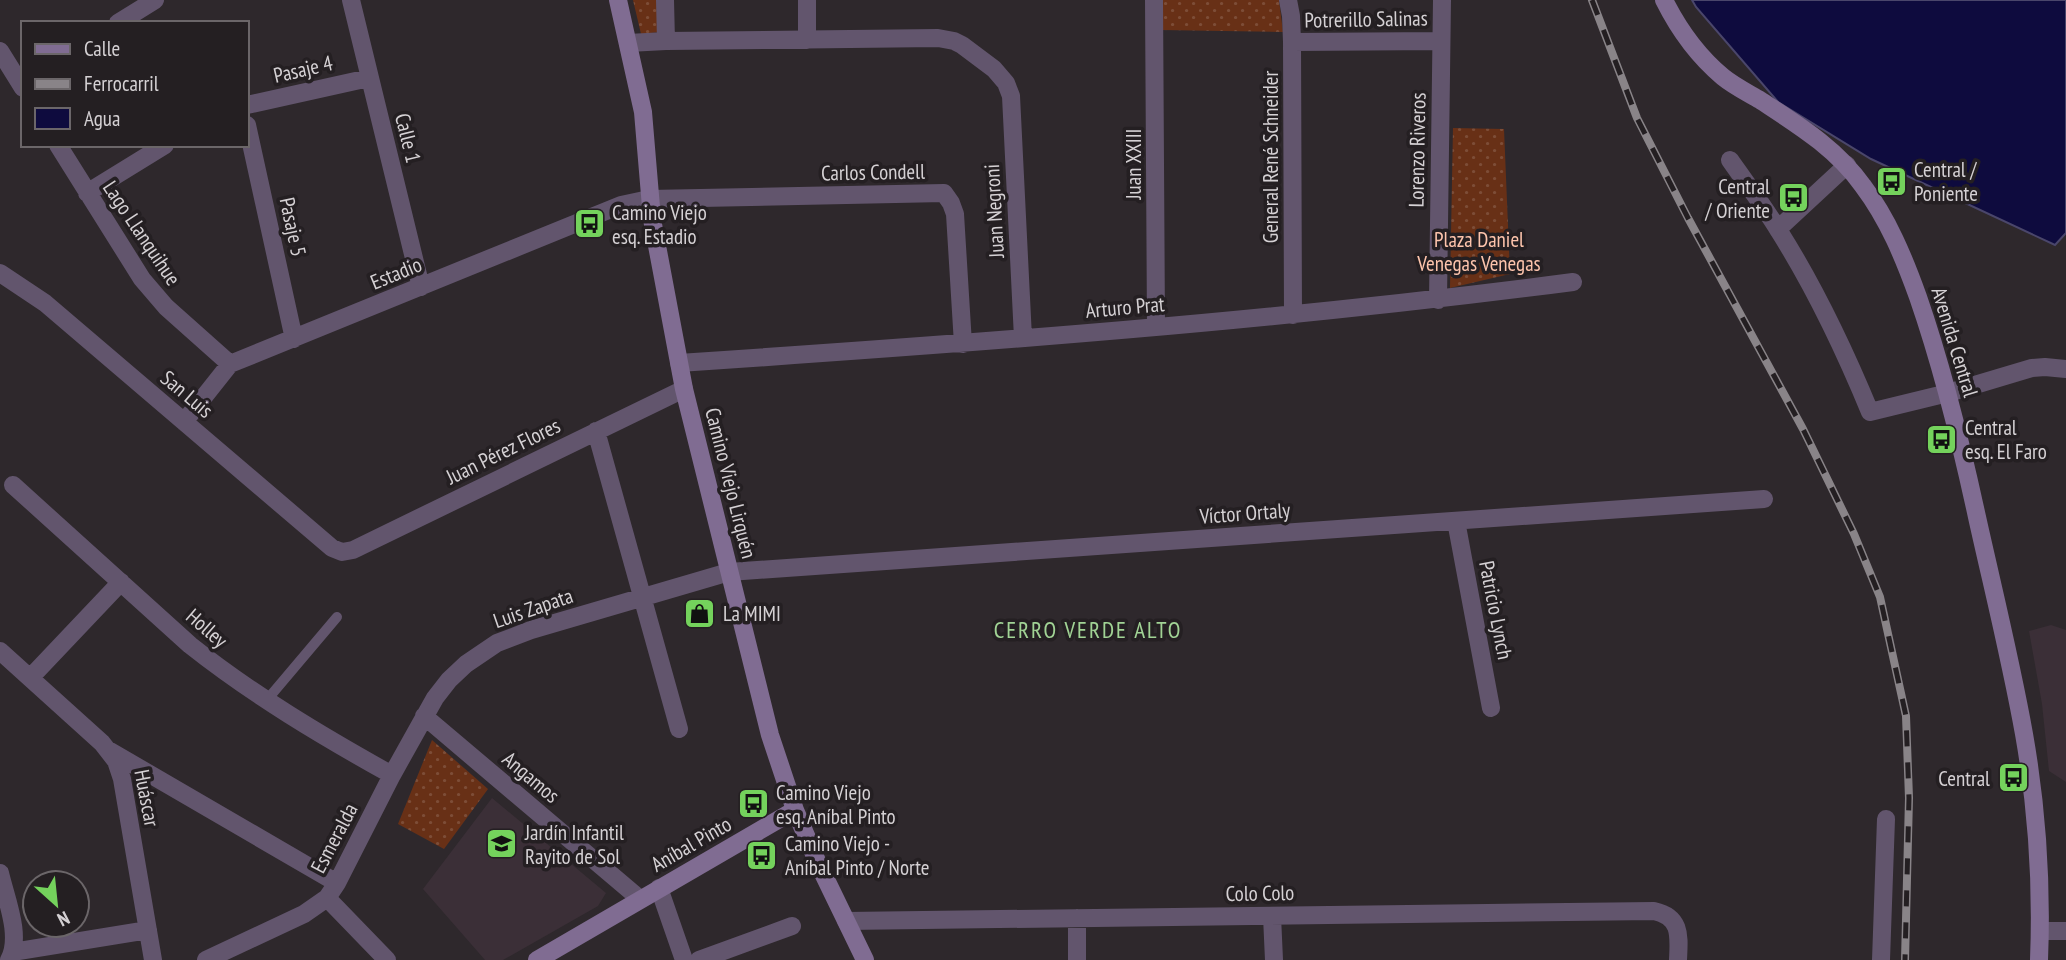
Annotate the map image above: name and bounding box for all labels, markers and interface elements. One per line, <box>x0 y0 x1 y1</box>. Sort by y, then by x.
street label: Potrerillo Salinas <box>1304 4 1428 34</box>
legend <box>21 21 248 147</box>
text: Calle <box>84 35 120 62</box>
street label: Pasaje 4 <box>271 49 336 89</box>
text: Ferrocarril <box>84 70 159 97</box>
street label: General René Schneider <box>1257 71 1284 243</box>
street label: Lorenzo Riveros <box>1403 92 1431 208</box>
text: Agua <box>84 105 120 132</box>
street label: Calle 1 <box>389 110 427 166</box>
street label: Juan XXIII <box>1120 129 1147 200</box>
place label: Central / Poniente <box>1914 156 1978 207</box>
street label: Carlos Condell <box>821 158 925 186</box>
street label: Juan Negroni <box>978 163 1010 260</box>
bus stop icon: Central / Poniente <box>1874 164 1908 198</box>
place label: Central / Oriente <box>1704 173 1770 224</box>
street label: Lago Llanquihue <box>97 176 187 290</box>
bus stop icon: Central / Oriente <box>1776 181 1810 215</box>
street label: Pasaje 5 <box>274 195 312 259</box>
place label: Camino Viejo esq. Estadio <box>612 199 707 250</box>
bus stop icon: Camino Viejo esq. Estadio <box>572 207 606 241</box>
park label: Plaza Daniel Venegas Venegas <box>1416 226 1541 277</box>
street label: Estadio <box>366 251 426 295</box>
street label: Avenida Central <box>1925 284 1985 400</box>
street label: Arturo Prat <box>1084 290 1166 324</box>
street label: San Luis <box>155 364 219 424</box>
street label: Camino Viejo Lirquén <box>699 405 763 561</box>
street label: Juan Pérez Flores <box>441 412 565 491</box>
place label: Central esq. El Faro <box>1965 414 2047 465</box>
bus stop icon: Central esq. El Faro <box>1925 422 1959 456</box>
street label: Víctor Ortaly <box>1198 496 1291 530</box>
street label: Patricio Lynch <box>1473 558 1519 662</box>
street label: Luis Zapata <box>490 582 576 634</box>
shop icon: La MIMI <box>683 596 717 630</box>
place label: La MIMI <box>723 600 781 627</box>
street label: Holley <box>181 603 233 653</box>
district label: CERRO VERDE ALTO <box>994 615 1182 644</box>
street label: Angamos <box>497 745 565 809</box>
bus stop icon: Central <box>1996 761 2030 795</box>
place label: Central <box>1938 765 1990 792</box>
street label: Huáscar <box>128 767 166 829</box>
place label: Camino Viejo esq. Aníbal Pinto <box>776 779 896 830</box>
bus stop icon: Camino Viejo esq. Aníbal Pinto <box>736 787 770 821</box>
street label: Esmeralda <box>304 799 364 877</box>
street label: Aníbal Pinto <box>646 810 736 878</box>
place label: Jardín Infantil Rayito de Sol <box>524 819 624 870</box>
school or university icon: Jardín Infantil Rayito de Sol <box>485 827 519 861</box>
place label: Camino Viejo - Aníbal Pinto / Norte <box>785 830 930 881</box>
bus stop icon: Camino Viejo - Aníbal Pinto / Norte <box>745 838 779 872</box>
north arrow <box>21 869 91 939</box>
street label: Colo Colo <box>1225 879 1295 907</box>
text: N <box>54 906 74 932</box>

